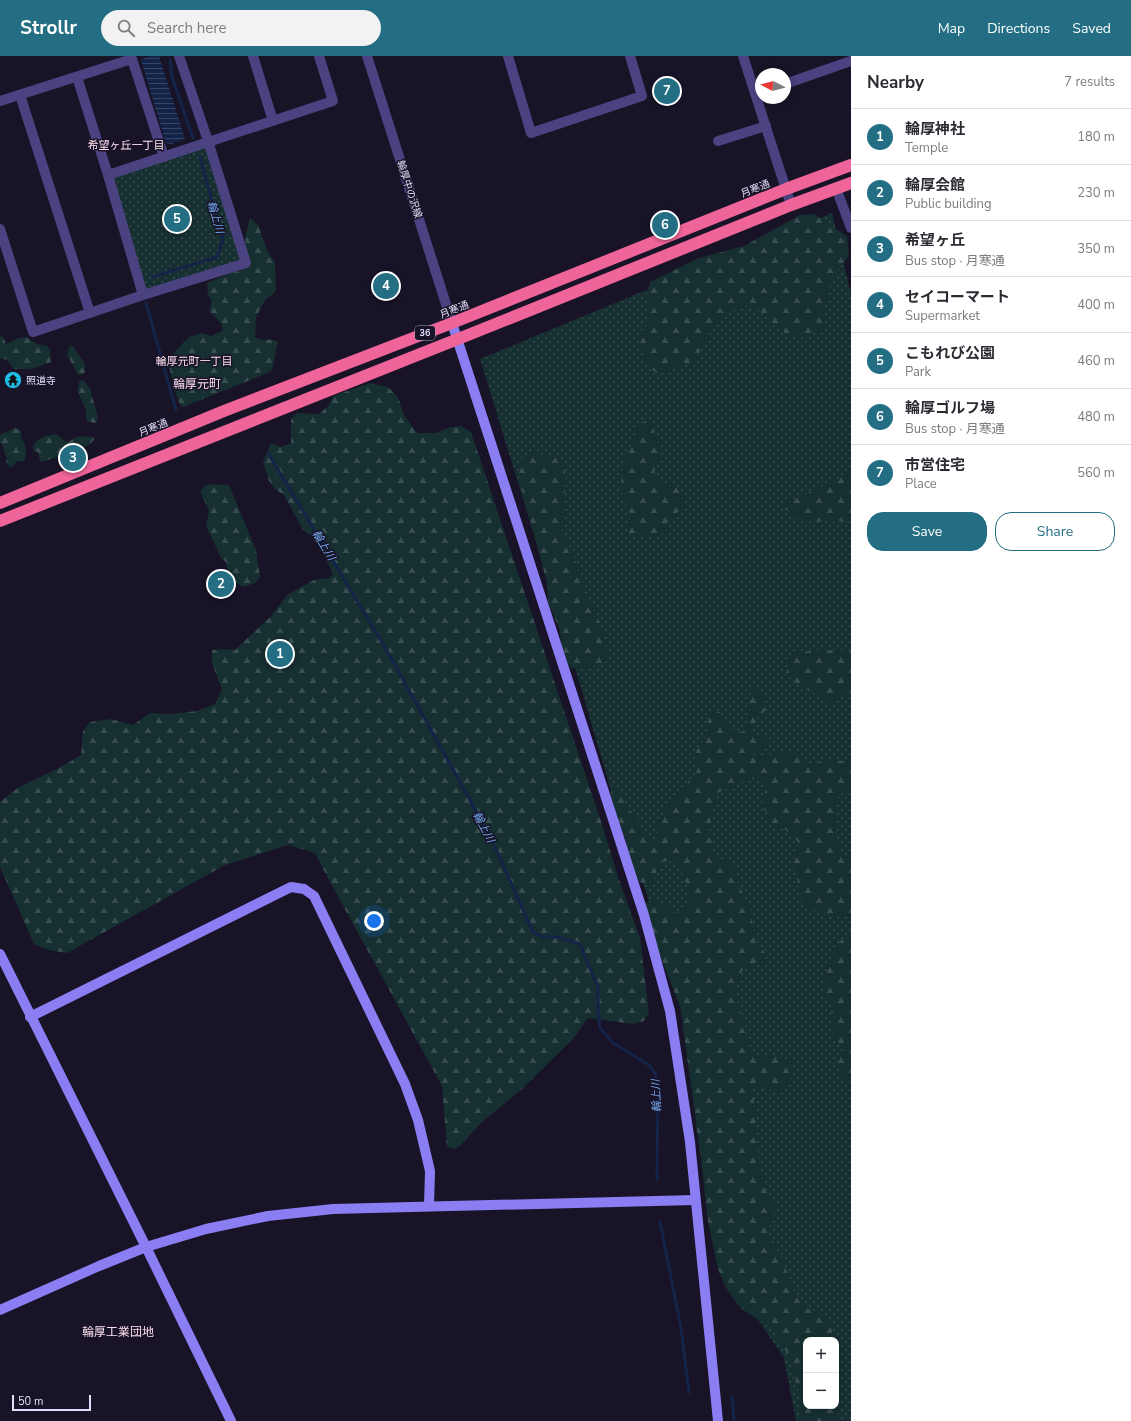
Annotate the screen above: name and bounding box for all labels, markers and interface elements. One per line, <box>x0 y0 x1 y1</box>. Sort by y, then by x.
search box <box>101 10 381 46</box>
text: Strollr <box>20 15 77 41</box>
icon: search <box>115 17 137 39</box>
text: Search here <box>147 18 227 38</box>
text: Map <box>938 19 965 38</box>
text: Directions <box>987 19 1050 38</box>
text: Saved <box>1072 19 1111 38</box>
north arrow <box>755 68 791 104</box>
text: Nearby <box>867 71 924 94</box>
text: 7 results <box>1064 73 1115 91</box>
pin: 7 <box>654 76 680 106</box>
text: 輪厚神社 <box>905 119 965 139</box>
text: 1 <box>876 128 884 146</box>
text: 180 m <box>1077 128 1115 146</box>
district label: 希望ヶ丘一丁目 <box>88 138 165 153</box>
text: Temple <box>905 139 948 157</box>
street label: 輪厚中の沢線 <box>393 159 425 220</box>
text: 輪厚会館 <box>905 175 965 195</box>
street label: 月寒通 <box>739 177 772 201</box>
text: 2 <box>876 184 884 202</box>
text: 230 m <box>1077 184 1115 202</box>
text: Public building <box>905 195 992 213</box>
water label: 輪上川 <box>204 199 228 236</box>
pin: 5 <box>164 204 190 234</box>
pin: 6 <box>652 210 678 240</box>
text: 希望ヶ丘 <box>905 230 965 250</box>
text: 3 <box>876 240 884 258</box>
text: 350 m <box>1077 240 1115 258</box>
text: Bus stop · 月寒通 <box>905 252 1005 270</box>
pin: 4 <box>373 271 399 301</box>
text: セイコーマート <box>905 287 1010 307</box>
text: 4 <box>876 296 884 314</box>
text: 400 m <box>1077 296 1115 314</box>
street label: 月寒通 <box>438 298 471 322</box>
text: Supermarket <box>905 307 980 325</box>
road number: 36 <box>415 326 435 340</box>
text: こもれび公園 <box>905 343 995 363</box>
text: 5 <box>876 352 884 370</box>
text: 460 m <box>1077 352 1115 370</box>
district label: 輪厚元町一丁目 <box>156 354 233 369</box>
text: Park <box>905 363 931 381</box>
temple icon: 照道寺 <box>3 370 23 390</box>
place label: 照道寺 <box>26 374 56 388</box>
district label: 輪厚元町 <box>173 376 221 392</box>
text: 輪厚ゴルフ場 <box>905 398 995 418</box>
text: 6 <box>876 408 884 426</box>
text: 480 m <box>1077 408 1115 426</box>
street label: 月寒通 <box>137 416 170 440</box>
text: Bus stop · 月寒通 <box>905 420 1005 438</box>
pin: 3 <box>60 443 86 473</box>
text: 市営住宅 <box>905 455 965 475</box>
text: 7 <box>876 464 884 482</box>
text: 560 m <box>1077 464 1115 482</box>
text: Place <box>905 475 937 493</box>
button: Save <box>867 512 987 551</box>
button: Share <box>995 512 1115 551</box>
water label: 輪上川 <box>309 527 339 564</box>
pin: 2 <box>208 569 234 599</box>
pin: 1 <box>267 639 293 669</box>
water label: 輪上川 <box>469 809 498 846</box>
your location <box>364 911 384 931</box>
water label: 輪上川 <box>648 1078 665 1113</box>
district label: 輪厚工業団地 <box>82 1324 154 1340</box>
map controls <box>803 1337 839 1409</box>
button: + <box>803 1337 839 1373</box>
button: − <box>803 1373 839 1409</box>
scale bar <box>12 1393 91 1412</box>
text: 50 m <box>18 1394 43 1409</box>

